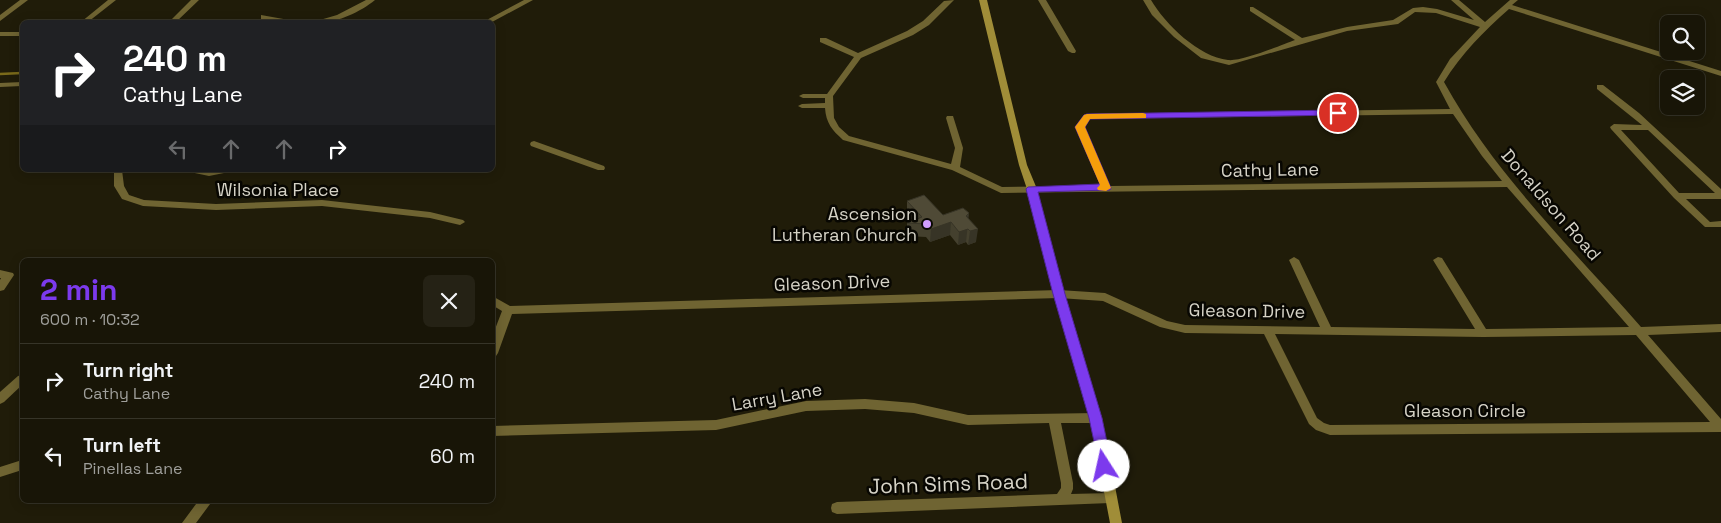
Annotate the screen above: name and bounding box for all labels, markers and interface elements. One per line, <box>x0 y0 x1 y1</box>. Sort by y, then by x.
map controls <box>1660 15 1705 115</box>
button: search <box>1660 15 1705 60</box>
text: 240 m <box>123 37 227 81</box>
icon: right <box>40 40 105 105</box>
button: layers <box>1660 70 1705 115</box>
text: Cathy Lane <box>123 80 243 108</box>
pin <box>1317 92 1359 134</box>
icon: arrive <box>1324 99 1352 127</box>
icon: left <box>164 135 192 163</box>
icon: ahead <box>217 135 245 163</box>
icon: ahead <box>270 135 298 163</box>
icon: right <box>323 135 351 163</box>
street label: Donaldson Road <box>1496 144 1606 265</box>
street label: Cathy Lane <box>1221 157 1319 182</box>
street label: Wilsonia Place <box>217 178 339 201</box>
place label: Ascension Lutheran Church <box>772 202 917 246</box>
marker: Ascension Lutheran Church <box>921 218 933 230</box>
street label: Gleason Drive <box>773 269 891 296</box>
text: 2 min <box>40 270 118 309</box>
button: close <box>423 275 475 327</box>
street label: Gleason Drive <box>1189 298 1306 323</box>
text: 600 m · 10:32 <box>40 309 140 330</box>
text: Turn right <box>83 358 173 383</box>
icon: right <box>40 367 68 395</box>
text: 240 m <box>419 369 475 394</box>
street label: Larry Lane <box>730 377 824 416</box>
text: Cathy Lane <box>83 383 170 404</box>
street label: Gleason Circle <box>1404 399 1526 422</box>
text: Turn left <box>83 433 161 458</box>
position arrow <box>1077 439 1129 491</box>
icon: left <box>40 442 68 470</box>
text: 60 m <box>430 444 475 469</box>
text: Pinellas Lane <box>83 458 183 479</box>
street label: John Sims Road <box>868 467 1028 500</box>

